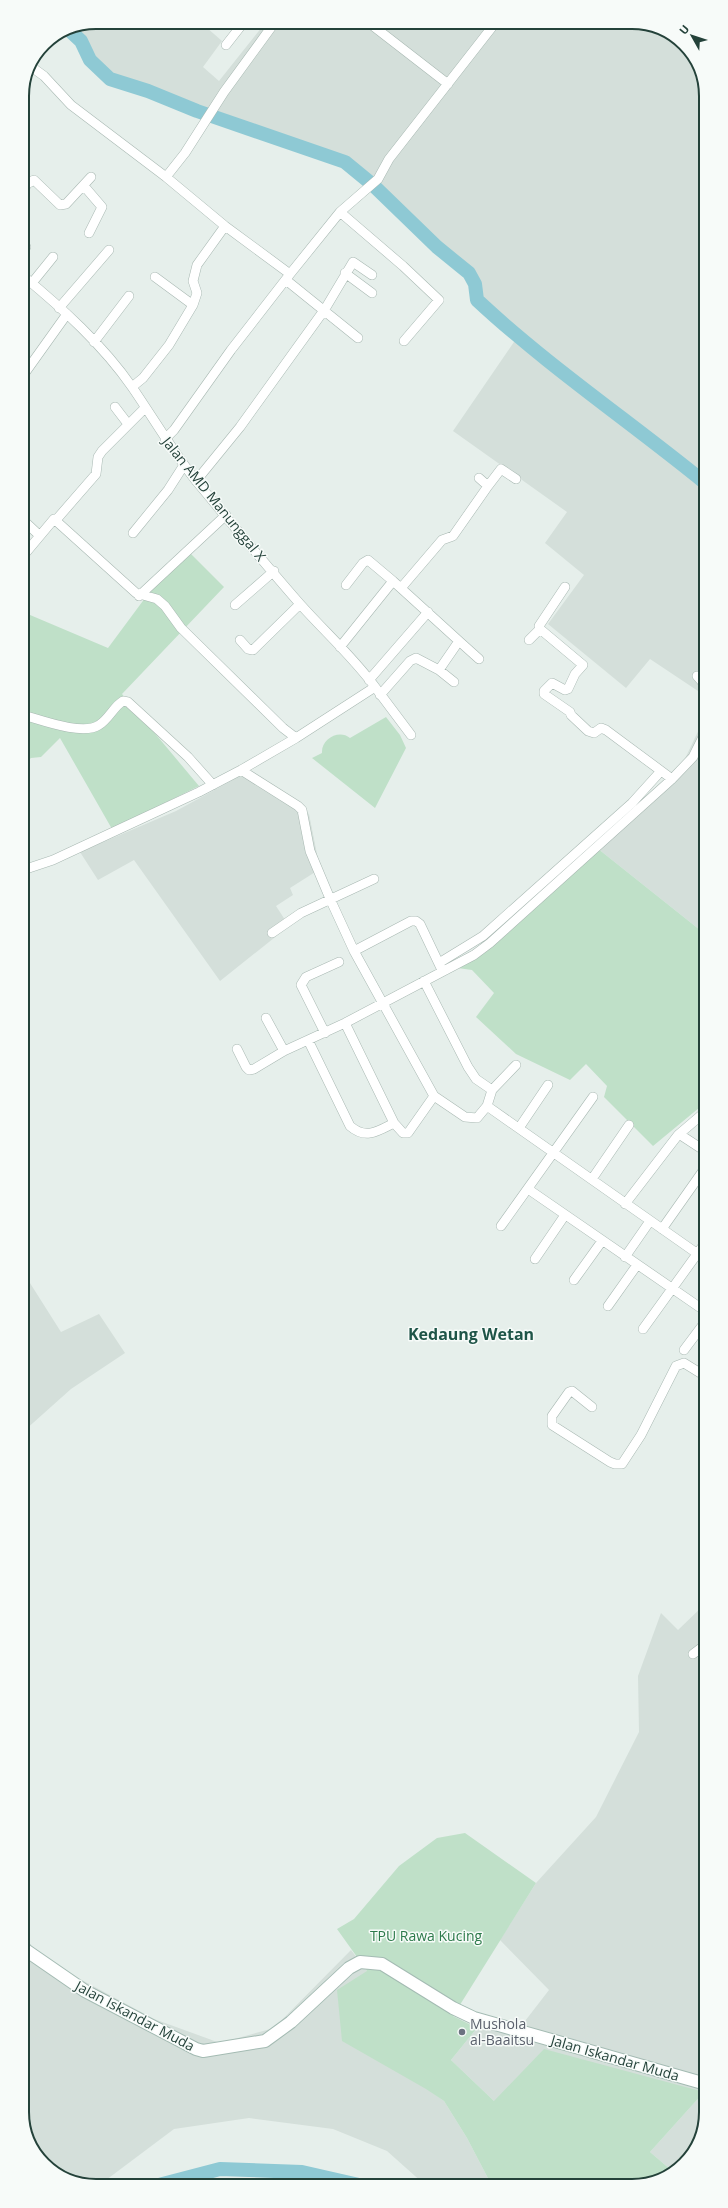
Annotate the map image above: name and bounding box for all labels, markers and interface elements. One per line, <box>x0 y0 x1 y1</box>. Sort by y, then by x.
north arrow <box>672 16 712 56</box>
text: U <box>675 21 692 37</box>
street label: Jalan AMD Manunggal X <box>157 431 271 565</box>
district label: Kedaung Wetan <box>408 1323 534 1345</box>
park label: TPU Rawa Kucing <box>370 1926 483 1945</box>
street label: Jalan Iskandar Muda <box>70 1975 198 2055</box>
place label: Mushola al-Baaitsu <box>470 2014 534 2049</box>
marker: Mushola al-Baaitsu <box>457 2027 467 2037</box>
street label: Jalan Iskandar Muda <box>547 2030 681 2085</box>

